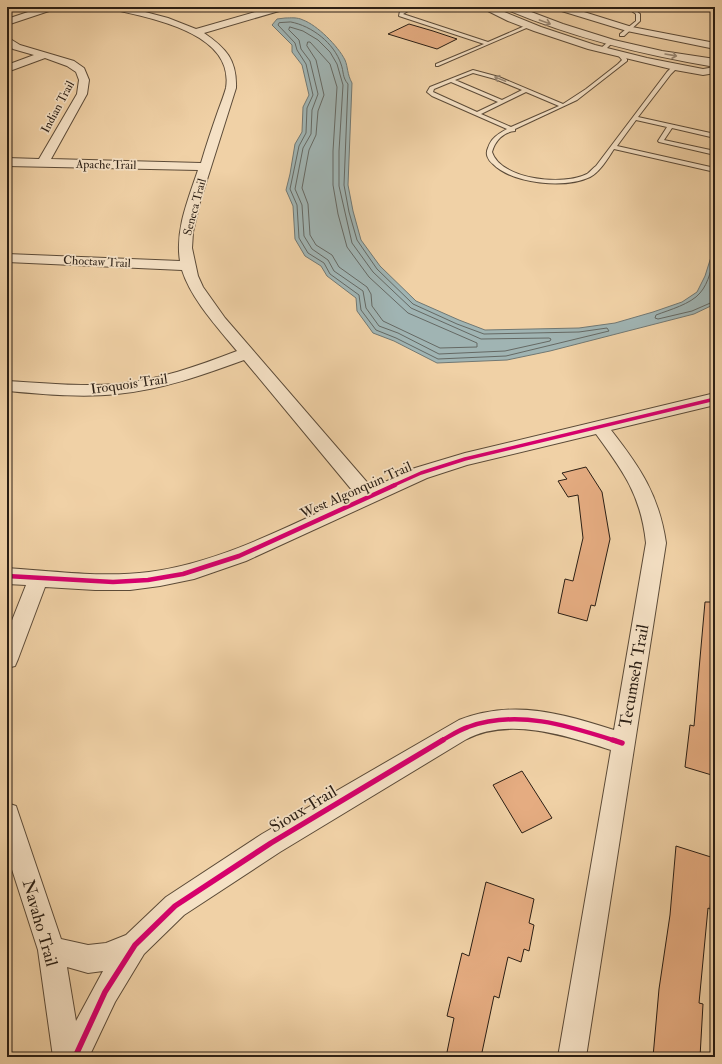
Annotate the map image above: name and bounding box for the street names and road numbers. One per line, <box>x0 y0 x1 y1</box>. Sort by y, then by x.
street label: Indian Trail <box>38 78 78 136</box>
street label: Apache Trail <box>75 157 136 173</box>
street label: Seneca Trail <box>180 177 210 237</box>
street label: Choctaw Trail <box>63 253 131 271</box>
street label: Iroquois Trail <box>89 370 169 398</box>
street label: West Algonquin Trail <box>297 458 415 523</box>
street label: Tecumseh Trail <box>615 622 654 729</box>
street label: Sioux Trail <box>265 780 341 837</box>
street label: Navaho Trail <box>18 877 63 969</box>

